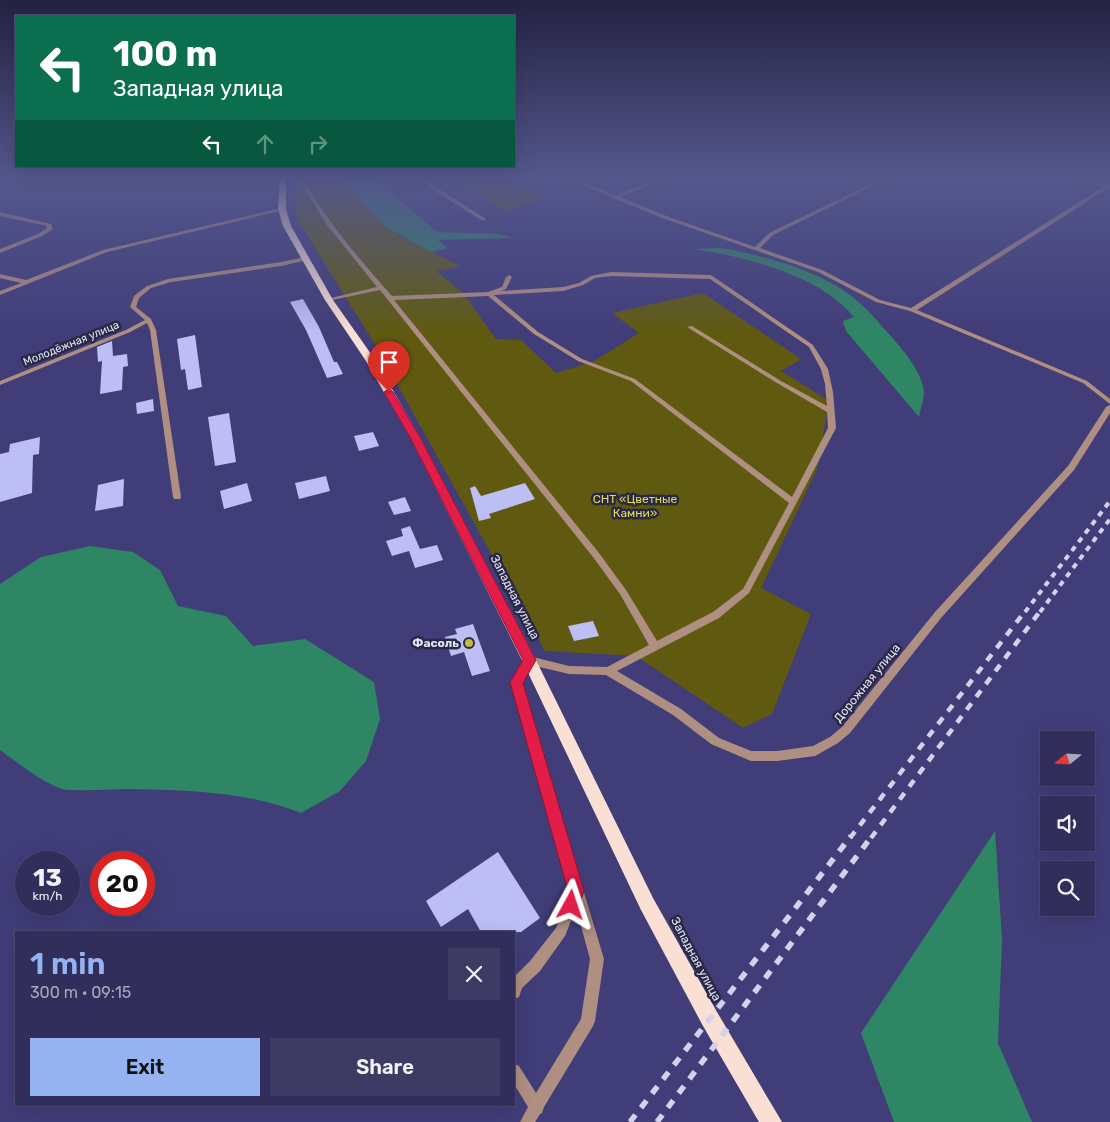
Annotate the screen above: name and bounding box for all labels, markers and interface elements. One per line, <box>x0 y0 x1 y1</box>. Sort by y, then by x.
text: 100 m <box>113 33 218 75</box>
icon: left <box>30 35 95 100</box>
text: Западная улица <box>113 75 283 102</box>
icon: left <box>198 130 226 158</box>
icon: ahead <box>251 130 279 158</box>
icon: right <box>304 130 332 158</box>
street label: Молодёжная улица <box>21 318 121 369</box>
pin <box>368 341 410 392</box>
icon: arrive <box>375 348 403 376</box>
park label: СНТ «Цветные Камни» <box>593 492 678 520</box>
street label: Западная улица <box>488 552 542 642</box>
place label: Фасоль <box>412 636 459 650</box>
marker: Фасоль <box>463 637 475 649</box>
street label: Дорожная улица <box>831 641 903 725</box>
north arrow <box>1040 731 1095 786</box>
map controls <box>1040 731 1095 916</box>
button: sound <box>1040 796 1095 851</box>
speed limit sign: 20 <box>90 851 155 916</box>
button: search <box>1040 861 1095 916</box>
text: 13 <box>33 863 62 892</box>
position arrow <box>544 878 596 930</box>
text: km/h <box>33 889 62 903</box>
street label: Западная улица <box>668 915 724 1003</box>
text: 1 min <box>30 946 105 982</box>
button: close <box>448 948 500 1000</box>
text: 300 m · 09:15 <box>30 983 131 1002</box>
button: Exit <box>30 1038 260 1096</box>
button: Share <box>270 1038 500 1096</box>

